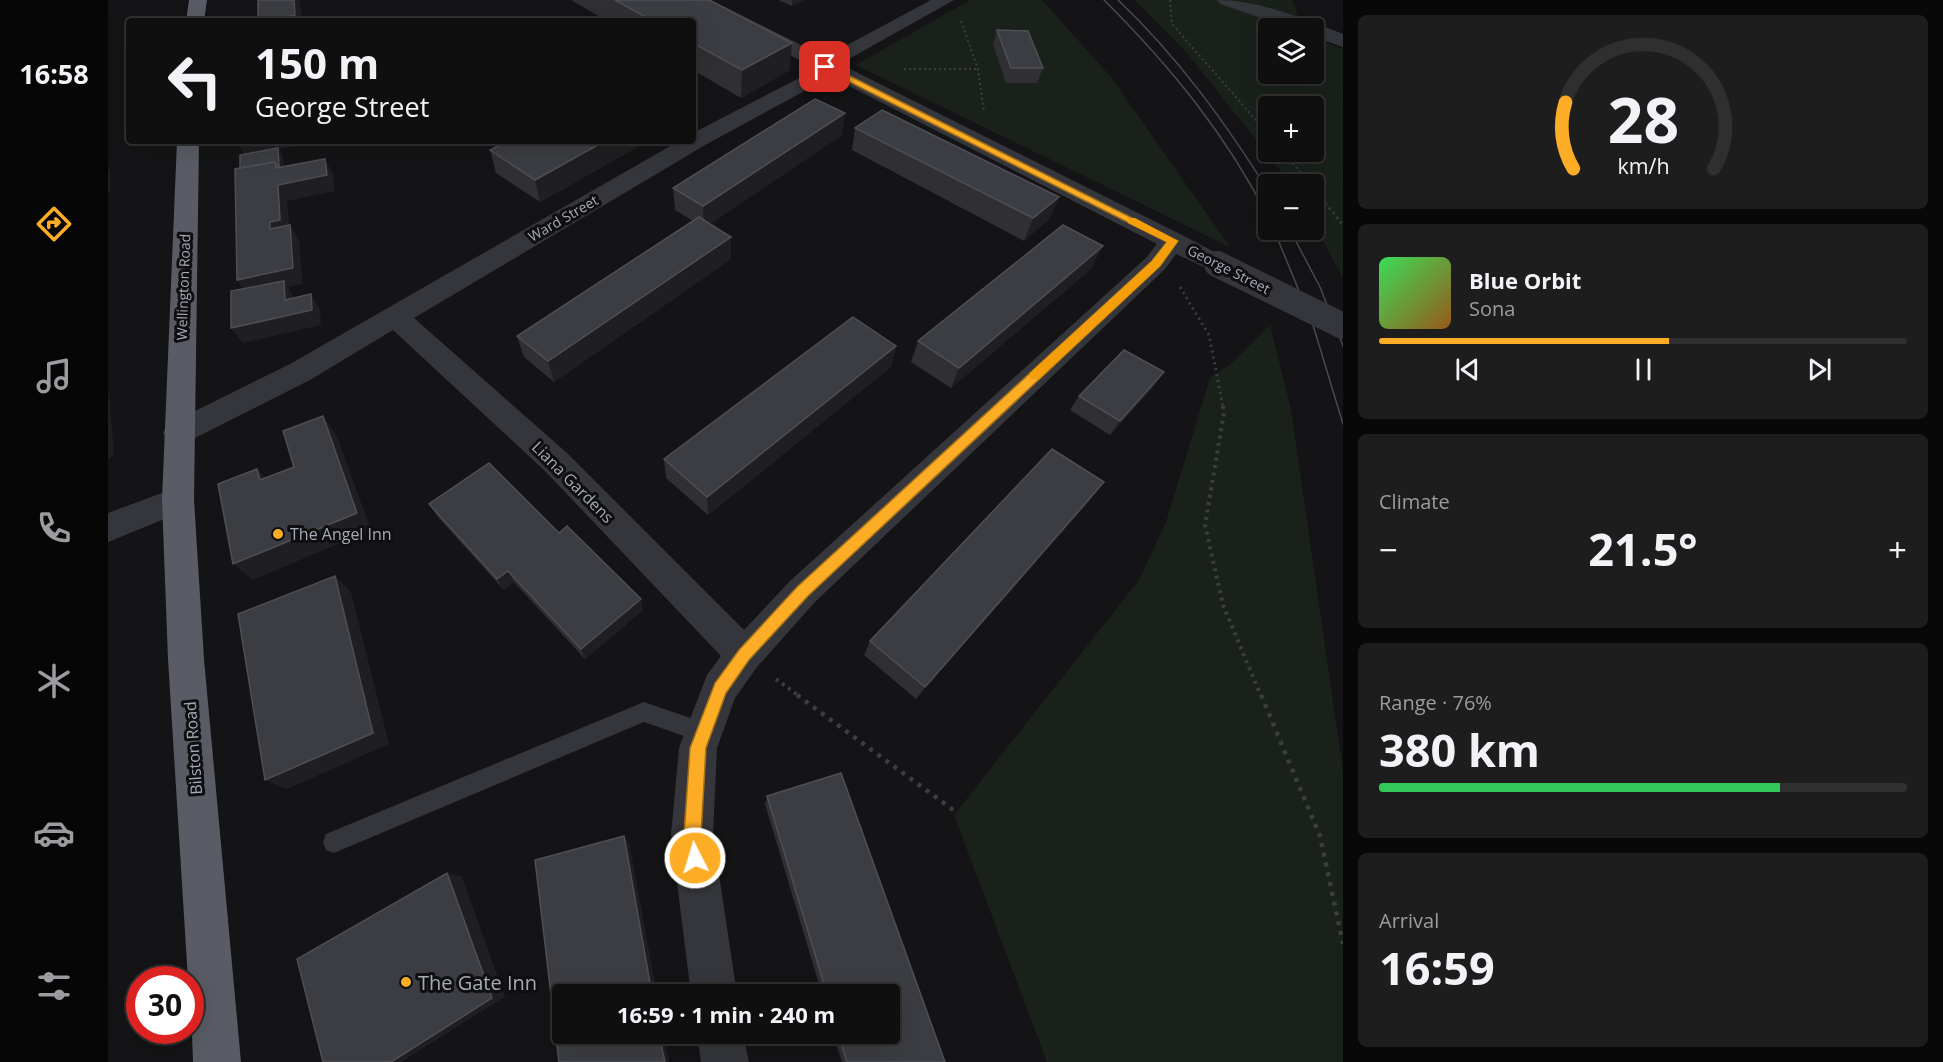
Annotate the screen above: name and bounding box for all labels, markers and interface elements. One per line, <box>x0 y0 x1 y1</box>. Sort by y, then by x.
map controls <box>1258 18 1324 240</box>
button: layers <box>1258 18 1324 84</box>
text: 150 m <box>255 34 379 91</box>
pin <box>799 41 850 92</box>
icon: left <box>156 42 234 120</box>
icon: arrive <box>808 50 841 83</box>
text: 16:58 <box>19 55 89 92</box>
text: 28 <box>1607 76 1679 161</box>
text: George Street <box>255 88 429 125</box>
button: + <box>1258 96 1324 162</box>
text: km/h <box>1617 152 1669 181</box>
button: − <box>1258 174 1324 240</box>
street label: Ward Street <box>525 190 601 246</box>
icon: directions <box>33 203 75 245</box>
street label: Wellington Road <box>172 233 194 341</box>
street label: George Street <box>1184 240 1274 298</box>
text: Blue Orbit <box>1469 265 1581 295</box>
text: Sona <box>1469 295 1515 322</box>
icon: previous <box>1451 353 1484 386</box>
icon: pause <box>1627 353 1660 386</box>
icon: next <box>1803 353 1836 386</box>
icon: music <box>33 355 75 397</box>
street label: Liana Gardens <box>527 436 619 528</box>
text: Climate <box>1379 488 1450 515</box>
icon: phone <box>33 507 75 549</box>
text: 21.5° <box>1588 518 1698 579</box>
place label: The Angel Inn <box>290 523 392 545</box>
marker: The Angel Inn <box>271 527 285 541</box>
text: − <box>1379 527 1398 572</box>
text: + <box>1888 527 1907 572</box>
icon: climate <box>33 660 75 702</box>
text: Range · 76% <box>1379 689 1492 716</box>
street label: Bilston Road <box>179 701 207 795</box>
text: 380 km <box>1379 719 1540 780</box>
icon: car <box>33 812 75 854</box>
position arrow <box>663 826 727 890</box>
text: Arrival <box>1379 907 1439 934</box>
text: 16:59 <box>1379 937 1495 998</box>
icon: filters <box>33 965 75 1007</box>
speed limit sign: 30 <box>126 966 204 1044</box>
place label: The Gate Inn <box>418 969 537 996</box>
marker: The Gate Inn <box>399 975 413 989</box>
text: 16:59 · 1 min · 240 m <box>617 999 835 1029</box>

